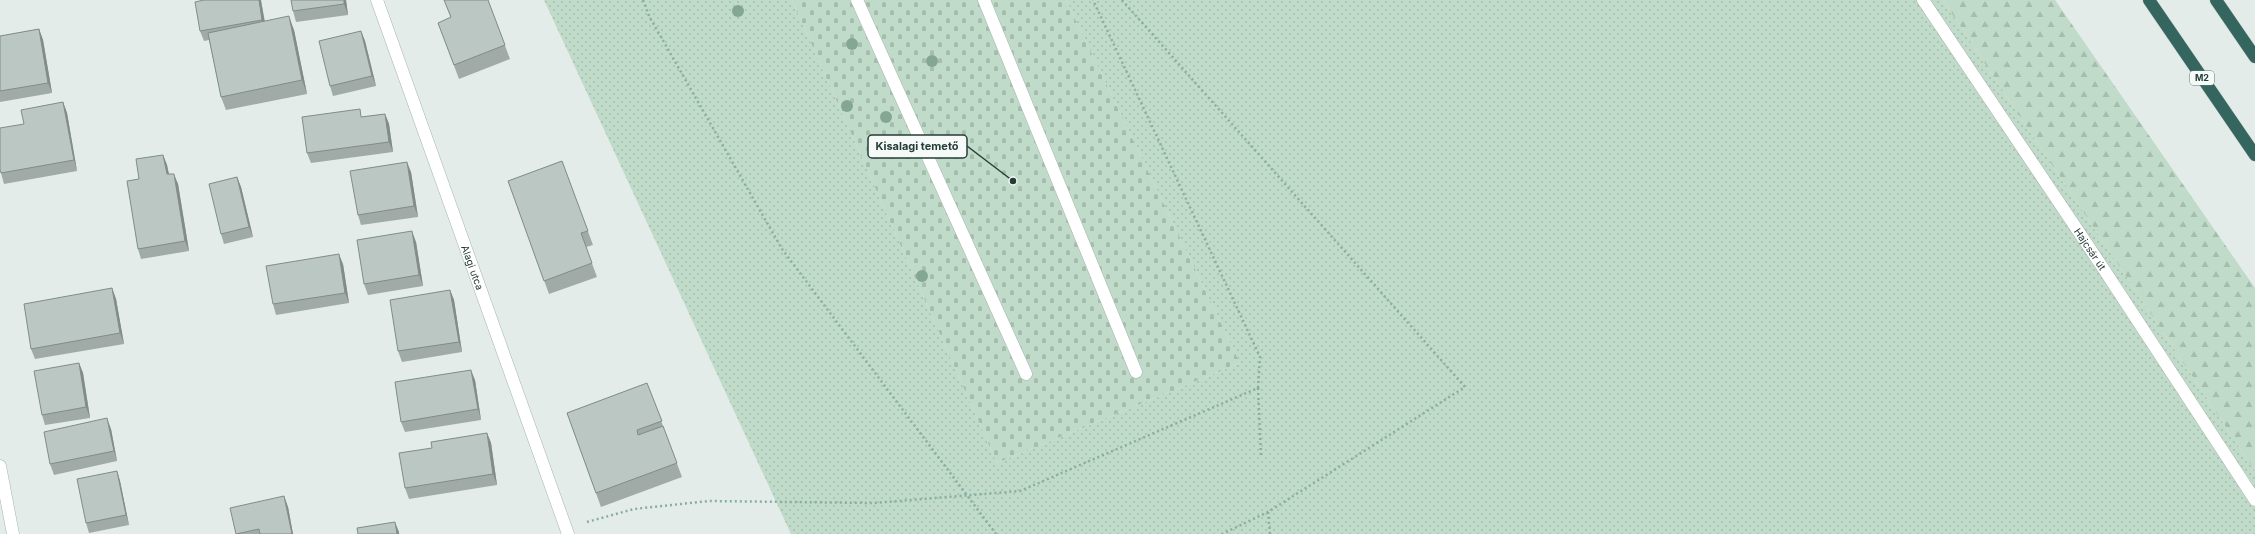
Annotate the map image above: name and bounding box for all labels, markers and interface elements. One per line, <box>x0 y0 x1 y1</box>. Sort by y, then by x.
road number: M2 <box>2190 71 2214 85</box>
callout: Kisalagi temető <box>868 135 967 158</box>
text: Kisalagi temető <box>875 139 959 153</box>
street label: Hajcsár út <box>2072 226 2109 273</box>
street label: Alagi utca <box>459 243 486 291</box>

